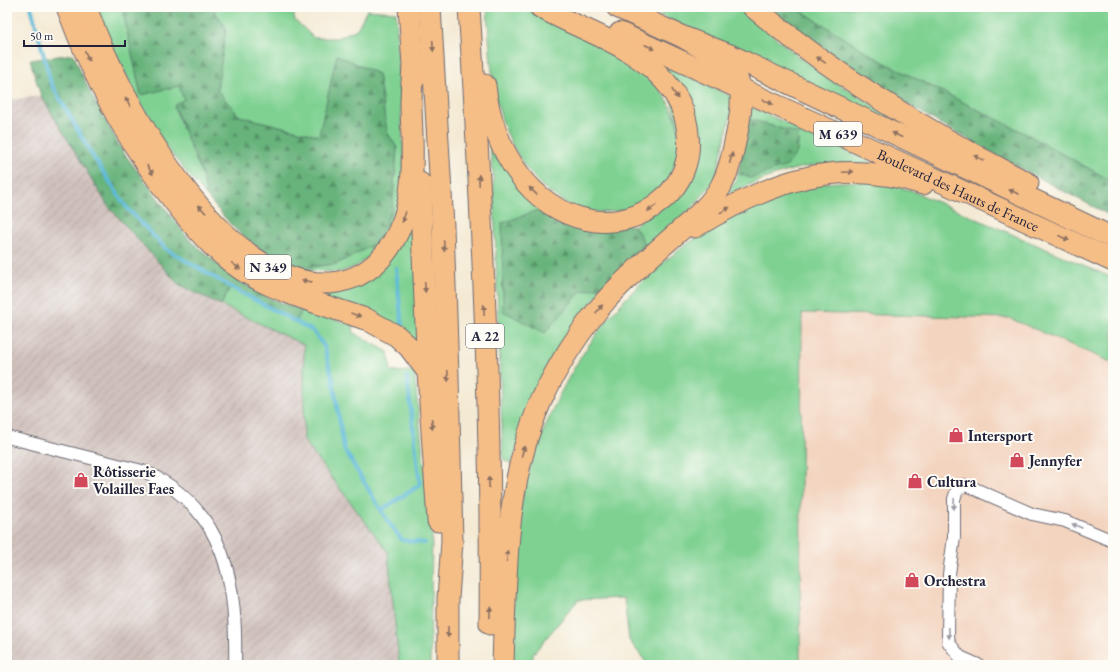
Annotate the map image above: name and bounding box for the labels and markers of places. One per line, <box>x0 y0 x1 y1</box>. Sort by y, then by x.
shop icon: Intersport <box>947 426 965 444</box>
place label: Intersport <box>968 426 1033 445</box>
shop icon: Jennyfer <box>1008 451 1026 469</box>
place label: Jennyfer <box>1027 451 1083 470</box>
place label: Rôtisserie Volailles Faes <box>93 462 174 498</box>
shop icon: Rôtisserie Volailles Faes <box>72 471 90 489</box>
shop icon: Cultura <box>906 472 924 490</box>
place label: Cultura <box>927 472 977 491</box>
shop icon: Orchestra <box>903 571 921 589</box>
place label: Orchestra <box>924 571 986 590</box>

